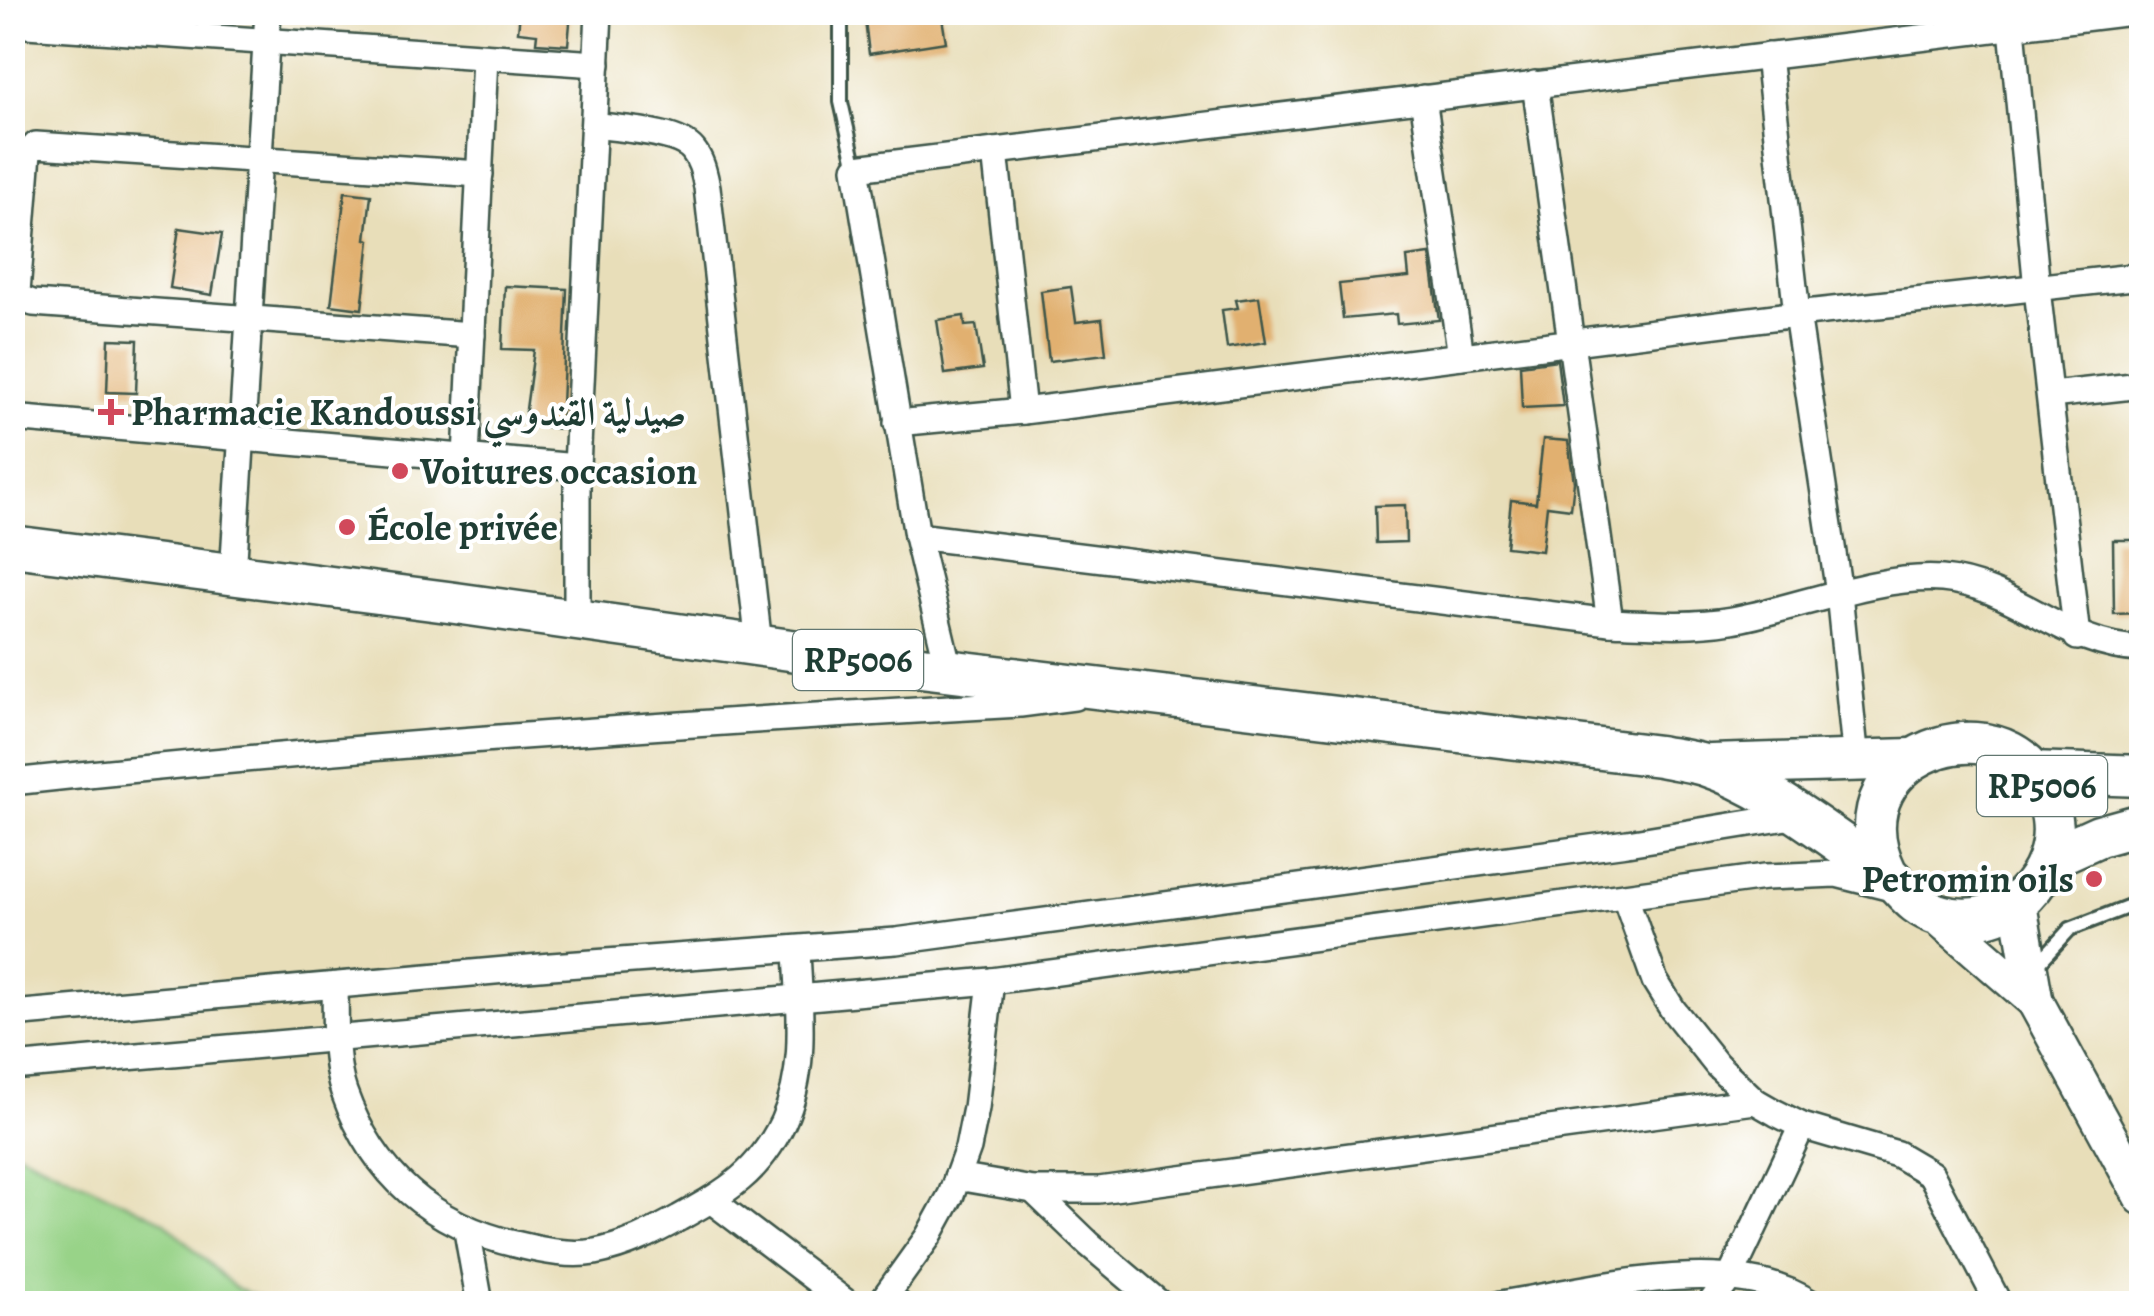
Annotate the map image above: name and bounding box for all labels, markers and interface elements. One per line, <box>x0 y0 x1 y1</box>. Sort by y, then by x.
place label: Pharmacie Kandoussi صيدلية القندوسي <box>131 386 686 448</box>
marker: Pharmacie Kandoussi صيدلية القندوسي <box>100 401 122 423</box>
place label: Voitures occasion <box>419 445 697 497</box>
marker: Voitures occasion <box>389 460 411 482</box>
place label: École privée <box>367 501 558 553</box>
marker: École privée <box>336 516 358 538</box>
road number: RP5006 <box>793 630 923 690</box>
road number: RP5006 <box>1977 756 2107 816</box>
place label: Petromin oils <box>1861 853 2074 905</box>
marker: Petromin oils <box>2083 868 2105 890</box>

